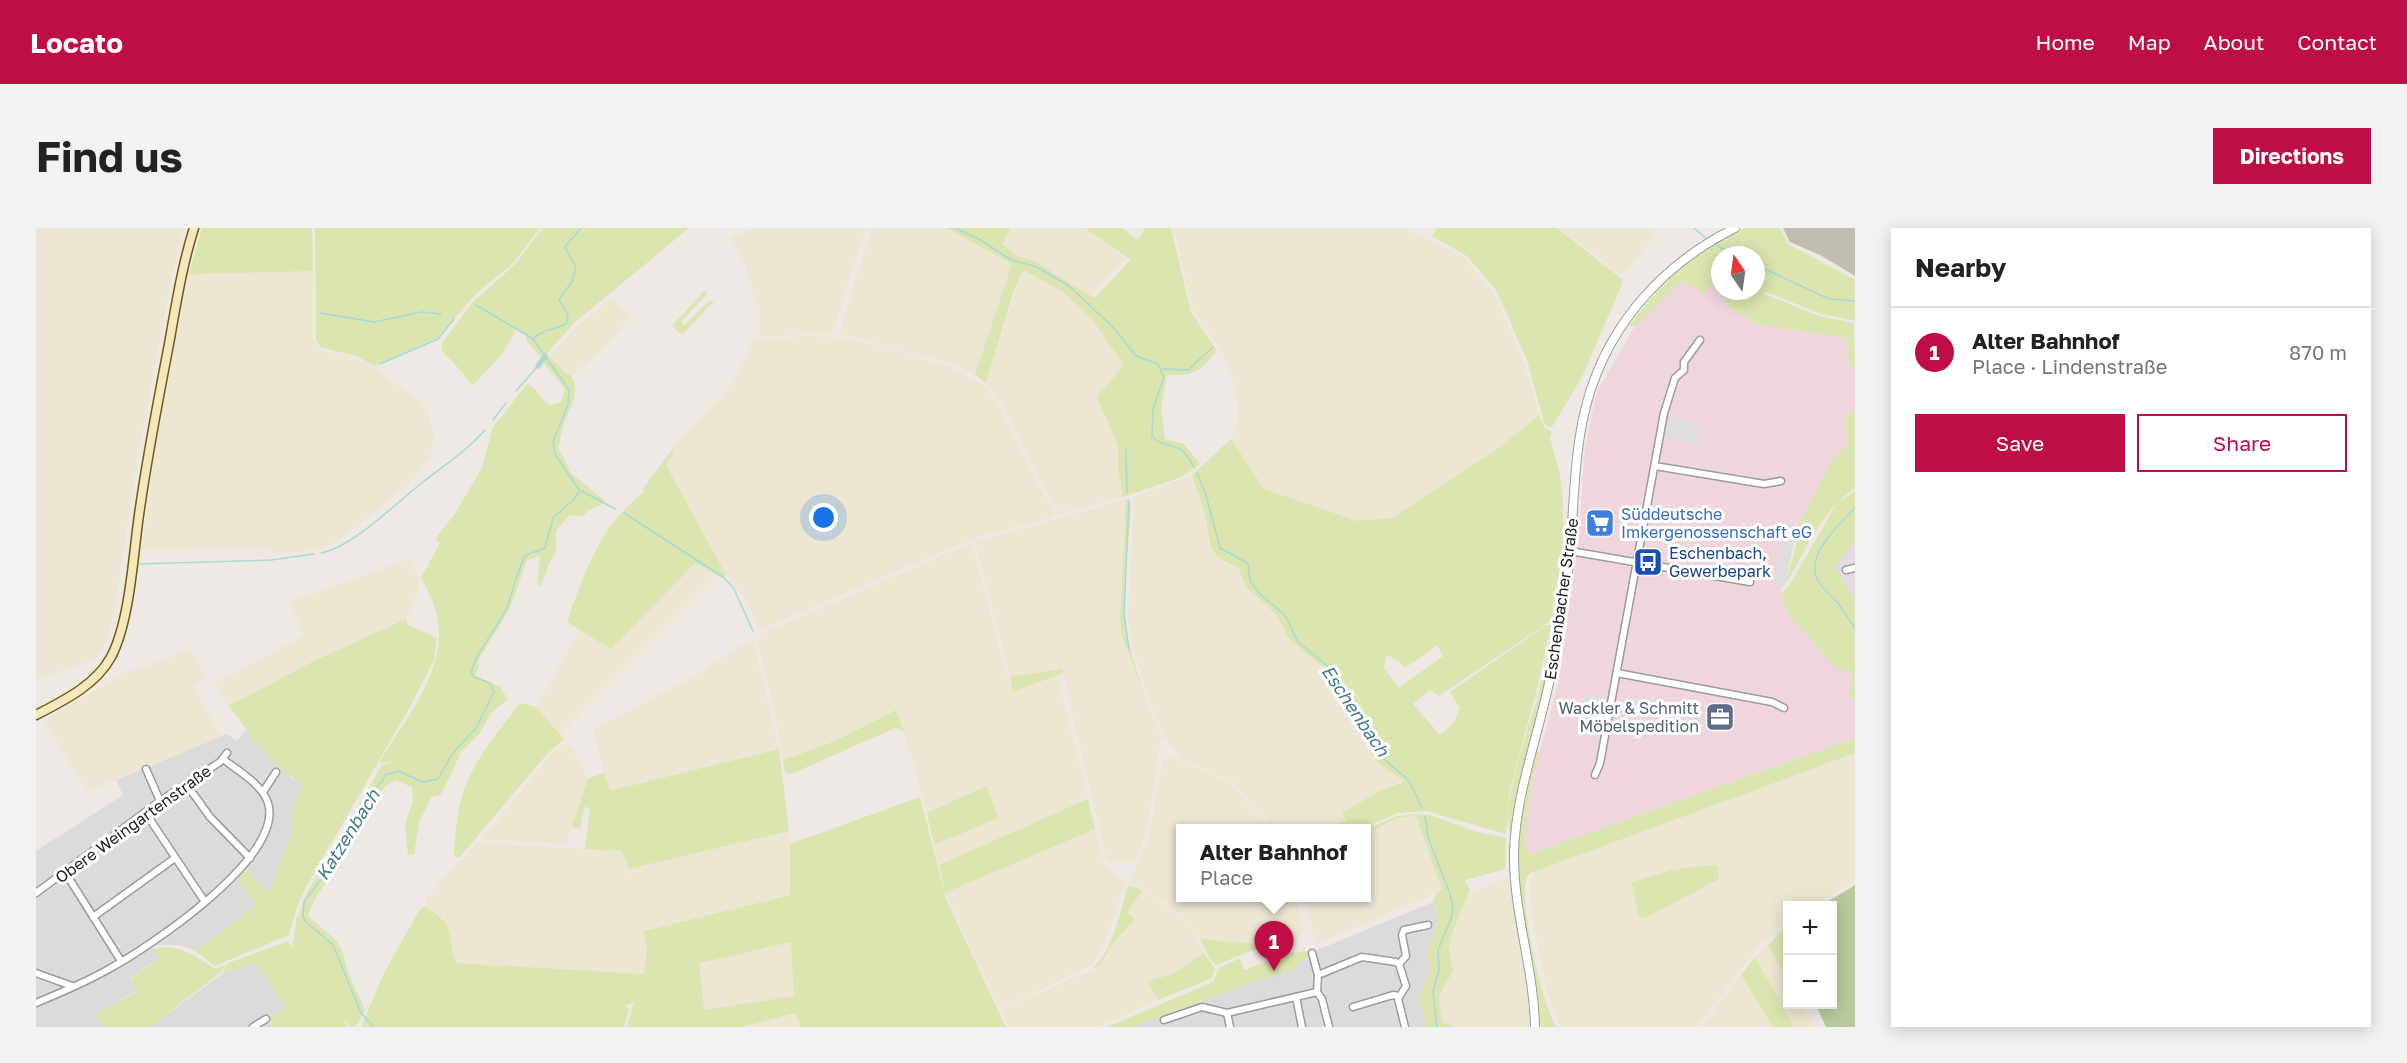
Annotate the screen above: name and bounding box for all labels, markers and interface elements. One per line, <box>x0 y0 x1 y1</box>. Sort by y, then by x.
text: Locato <box>30 26 123 59</box>
text: Home <box>2035 29 2095 55</box>
text: Map <box>2128 29 2171 55</box>
text: About <box>2204 29 2264 55</box>
text: Contact <box>2297 29 2377 55</box>
button: Directions <box>2213 128 2371 184</box>
text: Find us <box>36 131 183 181</box>
north arrow <box>1711 246 1765 300</box>
text: Nearby <box>1915 252 2006 283</box>
text: Alter Bahnhof <box>1972 327 2120 354</box>
text: 1 <box>1929 340 1940 364</box>
text: 870 m <box>2289 340 2347 364</box>
text: Place · Lindenstraße <box>1972 354 2167 378</box>
button: Save <box>1915 414 2125 472</box>
button: Share <box>2137 414 2347 472</box>
your location <box>809 503 838 532</box>
place label: Süddeutsche Imkergenossenschaft eG <box>1621 504 1812 542</box>
supermarket icon: Süddeutsche Imkergenossenschaft eG <box>1584 507 1616 539</box>
street label: Eschenbacher Straße <box>1540 517 1582 681</box>
place label: Eschenbach, Gewerbepark <box>1669 543 1771 581</box>
bus stop icon: Eschenbach, Gewerbepark <box>1632 546 1664 578</box>
water label: Eschenbach <box>1317 661 1395 761</box>
place label: Wackler & Schmitt Möbelspedition <box>1558 698 1699 736</box>
office icon: Wackler & Schmitt Möbelspedition <box>1704 701 1736 733</box>
street label: Obere Weingartenstraße <box>51 761 215 887</box>
water label: Katzenbach <box>311 784 384 884</box>
popup <box>1176 824 1371 902</box>
text: Alter Bahnhof <box>1200 838 1347 865</box>
text: Place <box>1200 865 1253 889</box>
map controls <box>1783 901 1837 1009</box>
button: + <box>1783 901 1837 955</box>
pin: 1 <box>1254 922 1294 971</box>
button: − <box>1783 955 1837 1009</box>

